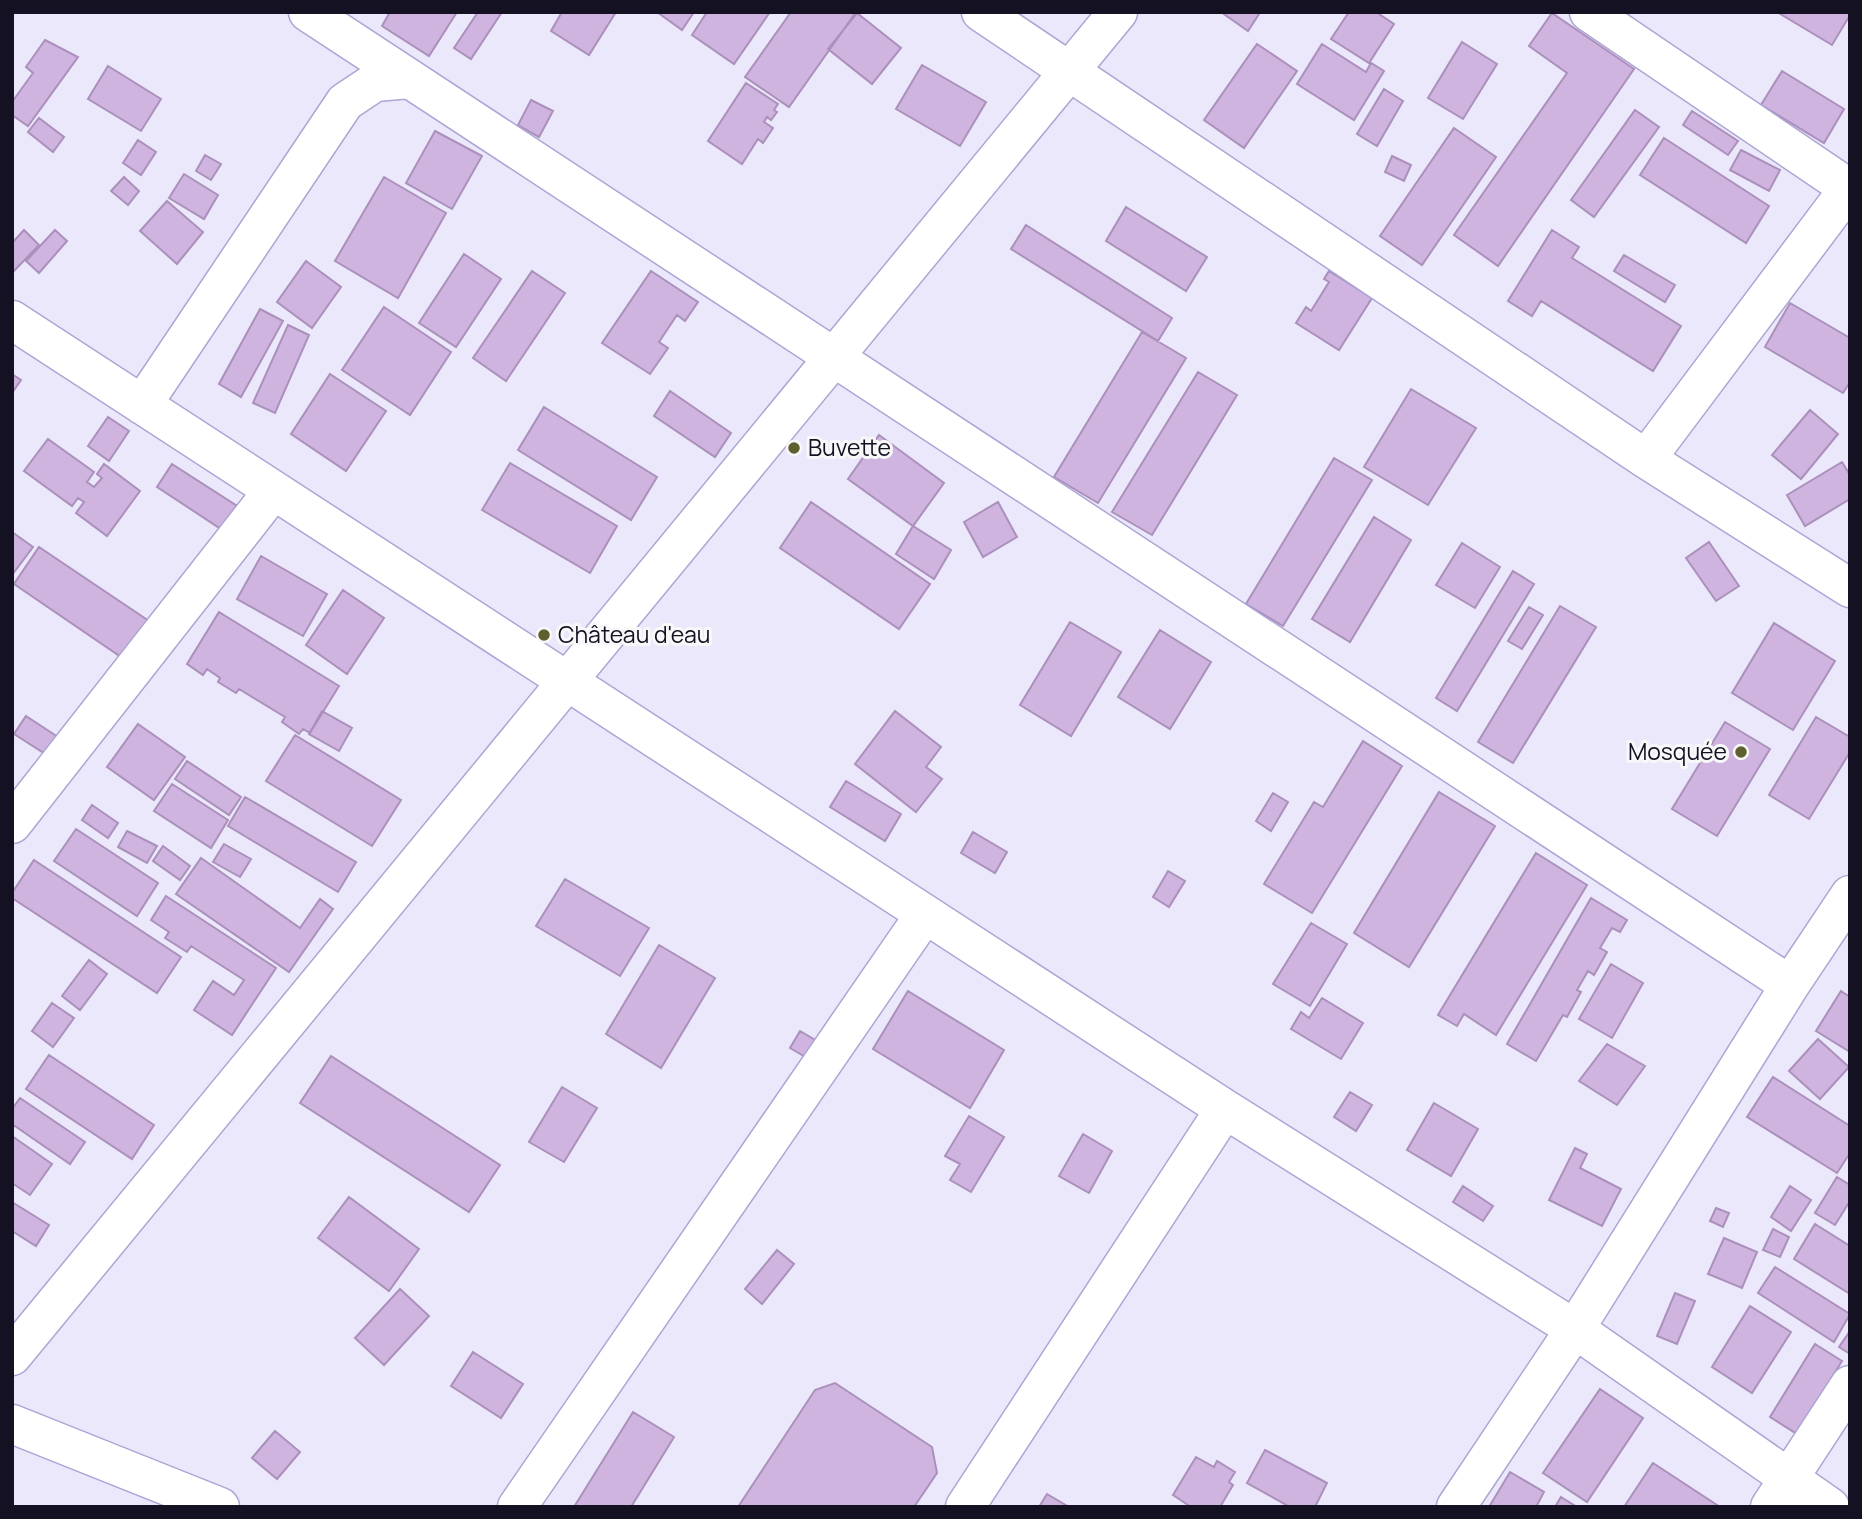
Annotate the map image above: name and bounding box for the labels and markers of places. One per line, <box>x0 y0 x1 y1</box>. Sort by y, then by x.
place label: Buvette <box>808 431 891 463</box>
marker: Buvette <box>786 440 802 456</box>
place label: Château d'eau <box>558 618 710 650</box>
marker: Château d'eau <box>536 627 552 643</box>
place label: Mosquée <box>1628 735 1727 767</box>
marker: Mosquée <box>1733 744 1749 760</box>

